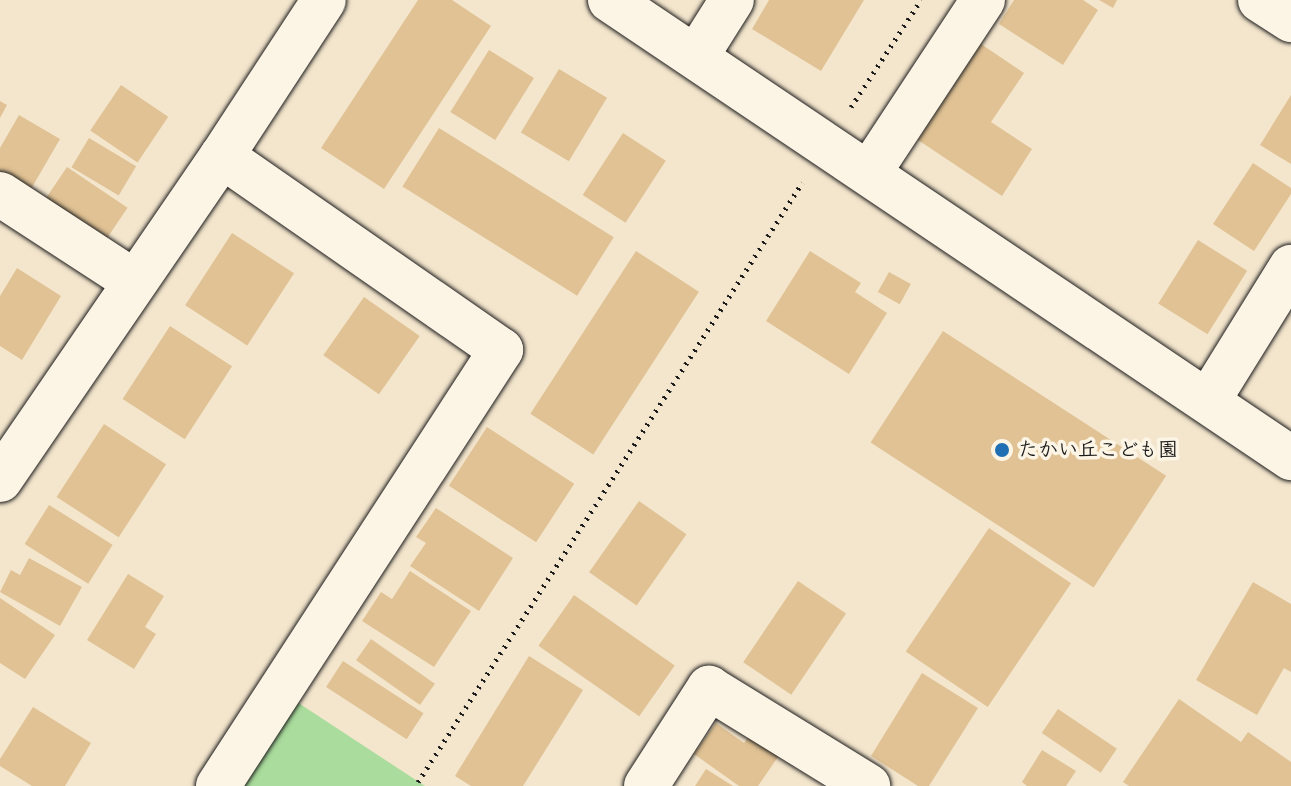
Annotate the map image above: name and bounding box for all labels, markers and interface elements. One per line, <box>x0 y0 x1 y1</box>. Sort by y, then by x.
place label: たかい丘こども園 <box>1018 438 1178 462</box>
marker: たかい丘こども園 <box>993 441 1011 459</box>

